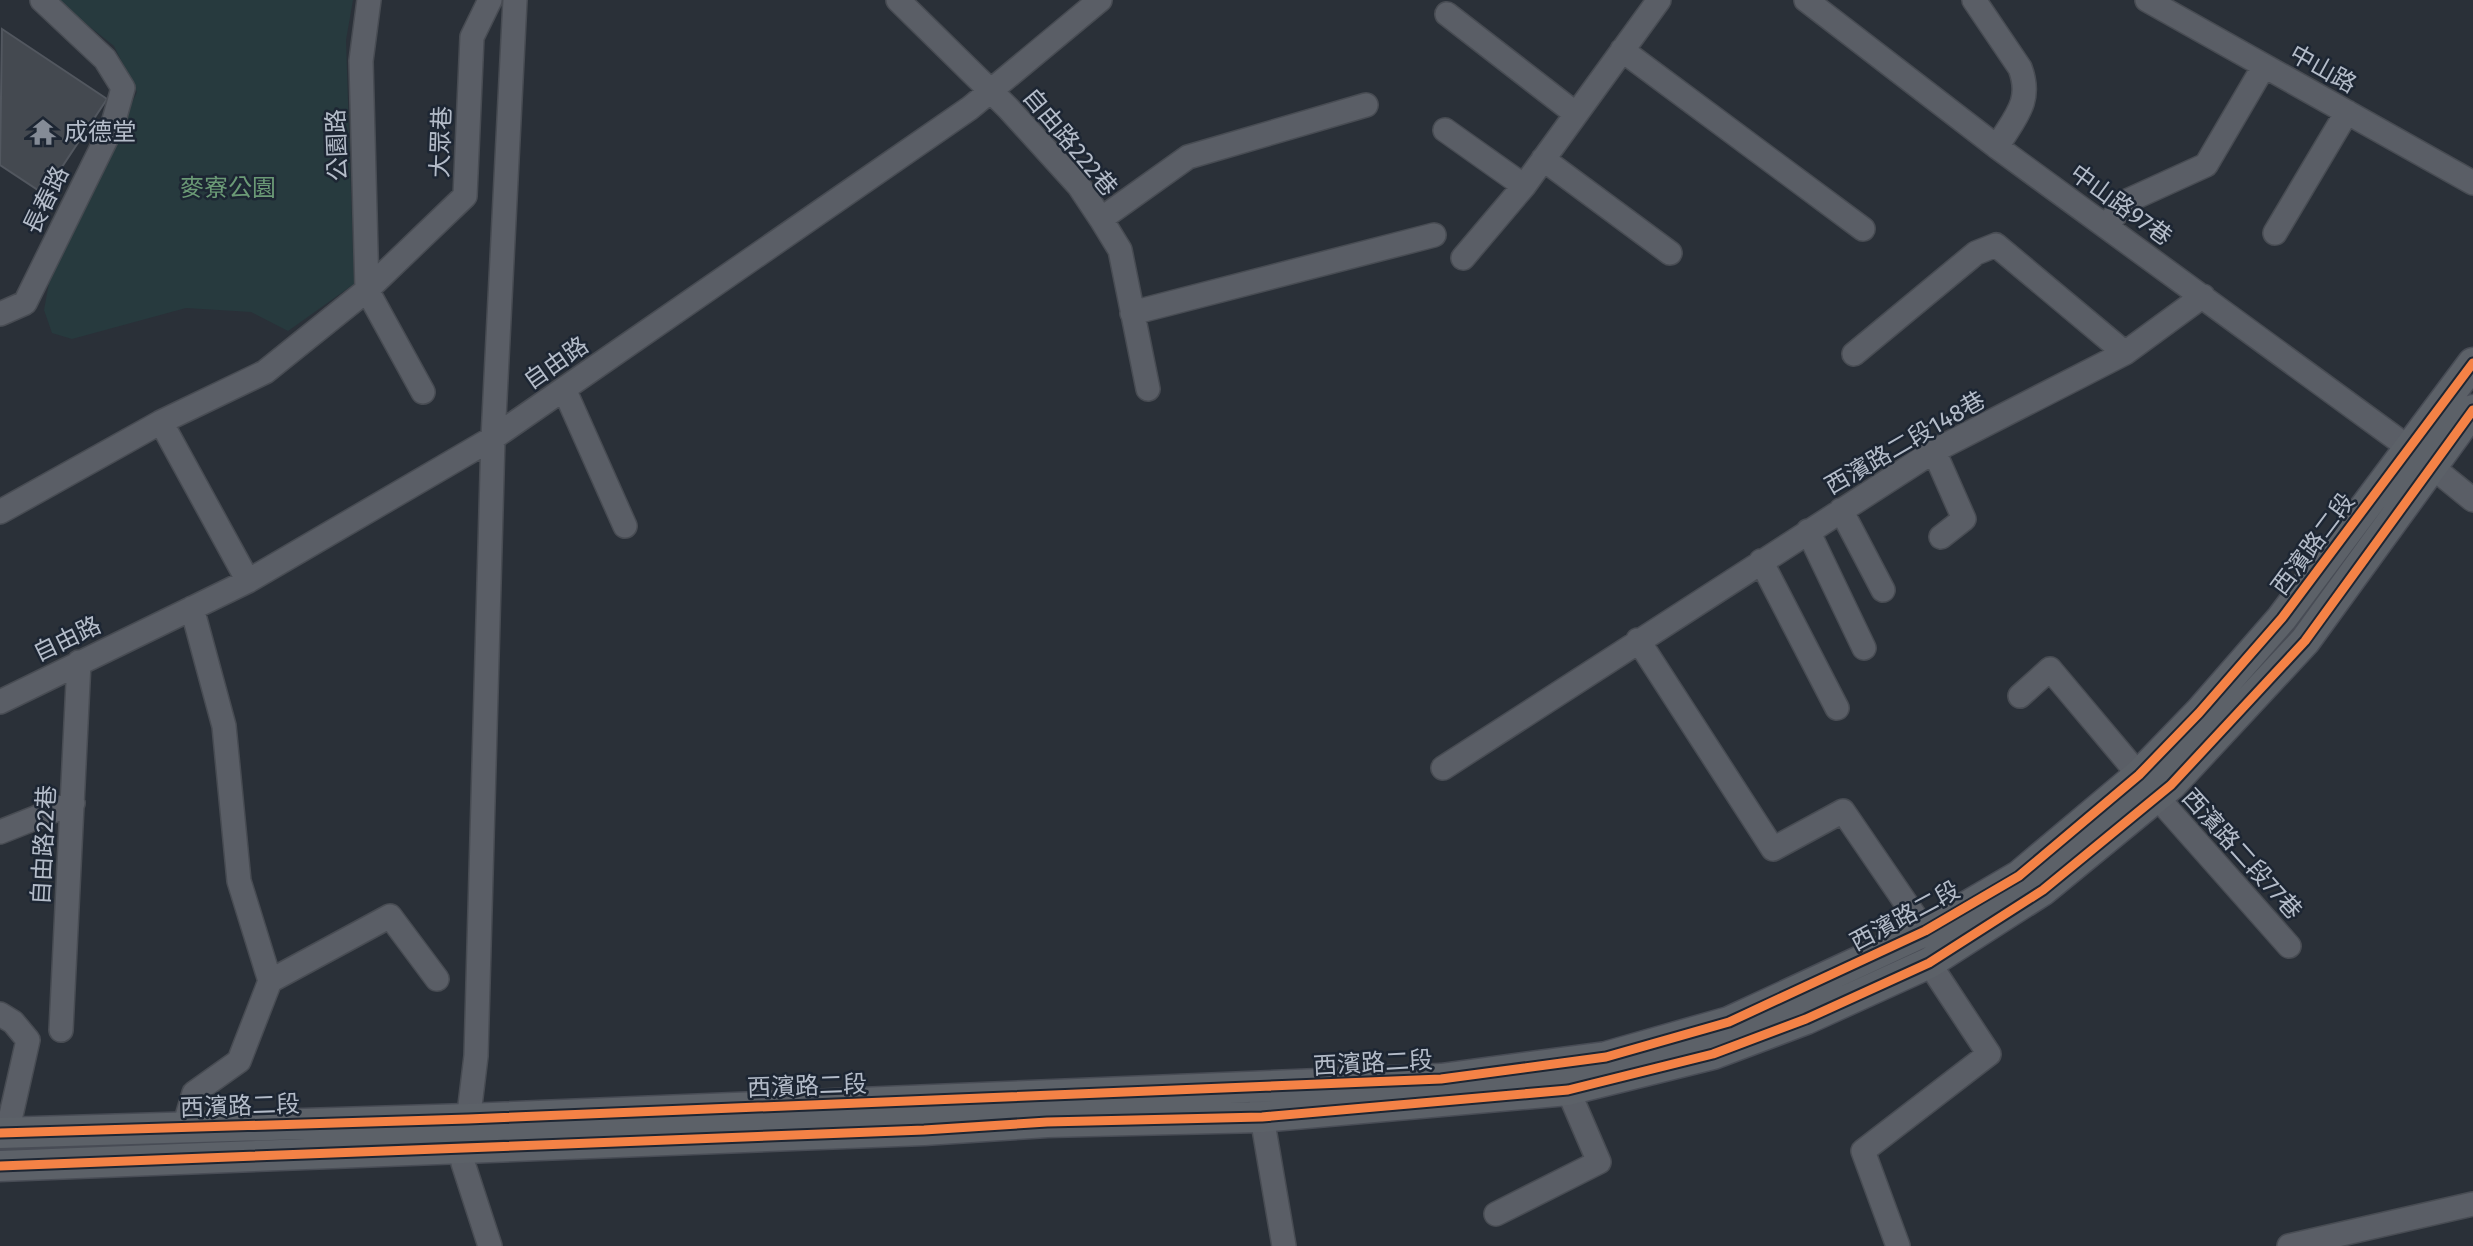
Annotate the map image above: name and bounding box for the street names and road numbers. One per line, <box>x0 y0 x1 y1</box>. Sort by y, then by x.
street label: 中山路 <box>2285 39 2361 99</box>
street label: 自由路222巷 <box>1017 83 1123 201</box>
street label: 大眾巷 <box>426 106 456 178</box>
street label: 公園路 <box>322 109 352 181</box>
street label: 中山路97巷 <box>2065 159 2177 251</box>
street label: 長春路 <box>18 162 74 238</box>
street label: 自由路 <box>518 331 594 395</box>
street label: 西濱路二段148巷 <box>1820 386 1990 500</box>
street label: 西濱路二段 <box>2266 488 2360 600</box>
street label: 自由路 <box>29 611 105 667</box>
street label: 西濱路二段77巷 <box>2176 783 2308 925</box>
street label: 自由路22巷 <box>27 784 61 906</box>
street label: 西濱路二段 <box>1845 875 1965 957</box>
street label: 西濱路二段 <box>1312 1046 1434 1080</box>
street label: 西濱路二段 <box>747 1070 867 1102</box>
street label: 西濱路二段 <box>180 1090 300 1122</box>

